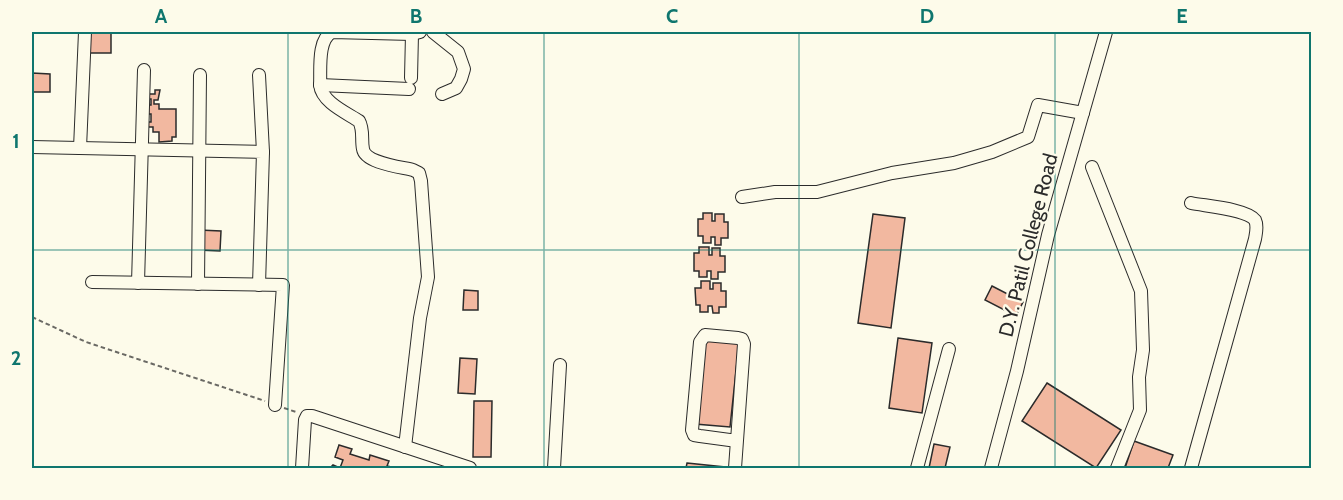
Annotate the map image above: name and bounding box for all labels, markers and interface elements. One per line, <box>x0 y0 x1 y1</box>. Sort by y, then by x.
text: A <box>155 4 168 28</box>
text: B <box>410 4 422 28</box>
text: C <box>666 4 678 28</box>
text: D <box>920 4 934 28</box>
text: E <box>1176 4 1188 28</box>
text: 1 <box>12 129 20 153</box>
street label: D.Y. Patil College Road <box>994 151 1062 339</box>
text: 2 <box>11 346 21 370</box>

